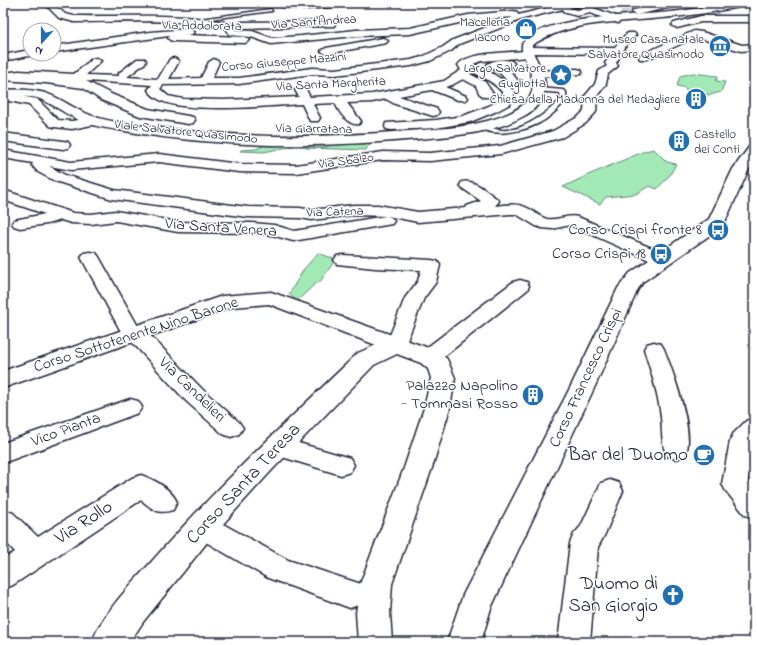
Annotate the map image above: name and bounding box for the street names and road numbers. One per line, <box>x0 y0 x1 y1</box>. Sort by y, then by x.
street label: Via Sant'Andrea <box>270 10 357 35</box>
street label: Via Addolorata <box>161 16 242 36</box>
street label: Corso Giuseppe Mazzini <box>221 47 347 77</box>
street label: Via Santa Margherita <box>275 72 386 97</box>
street label: Viale Salvatore Quasimodo <box>112 115 259 149</box>
street label: Via Giarratana <box>274 119 353 139</box>
street label: Via Sbalzo <box>316 148 375 174</box>
street label: Via Catena <box>305 202 364 223</box>
street label: Via Santa Venera <box>163 212 278 244</box>
street label: Corso Sottotenente Nino Barone <box>31 290 242 379</box>
street label: Corso Francesco Crispi <box>543 304 629 452</box>
street label: Via Candelieri <box>152 351 231 429</box>
street label: Vico Pianta <box>27 406 104 454</box>
street label: Corso Santa Teresa <box>180 417 308 551</box>
street label: Via Rollo <box>49 494 118 552</box>

